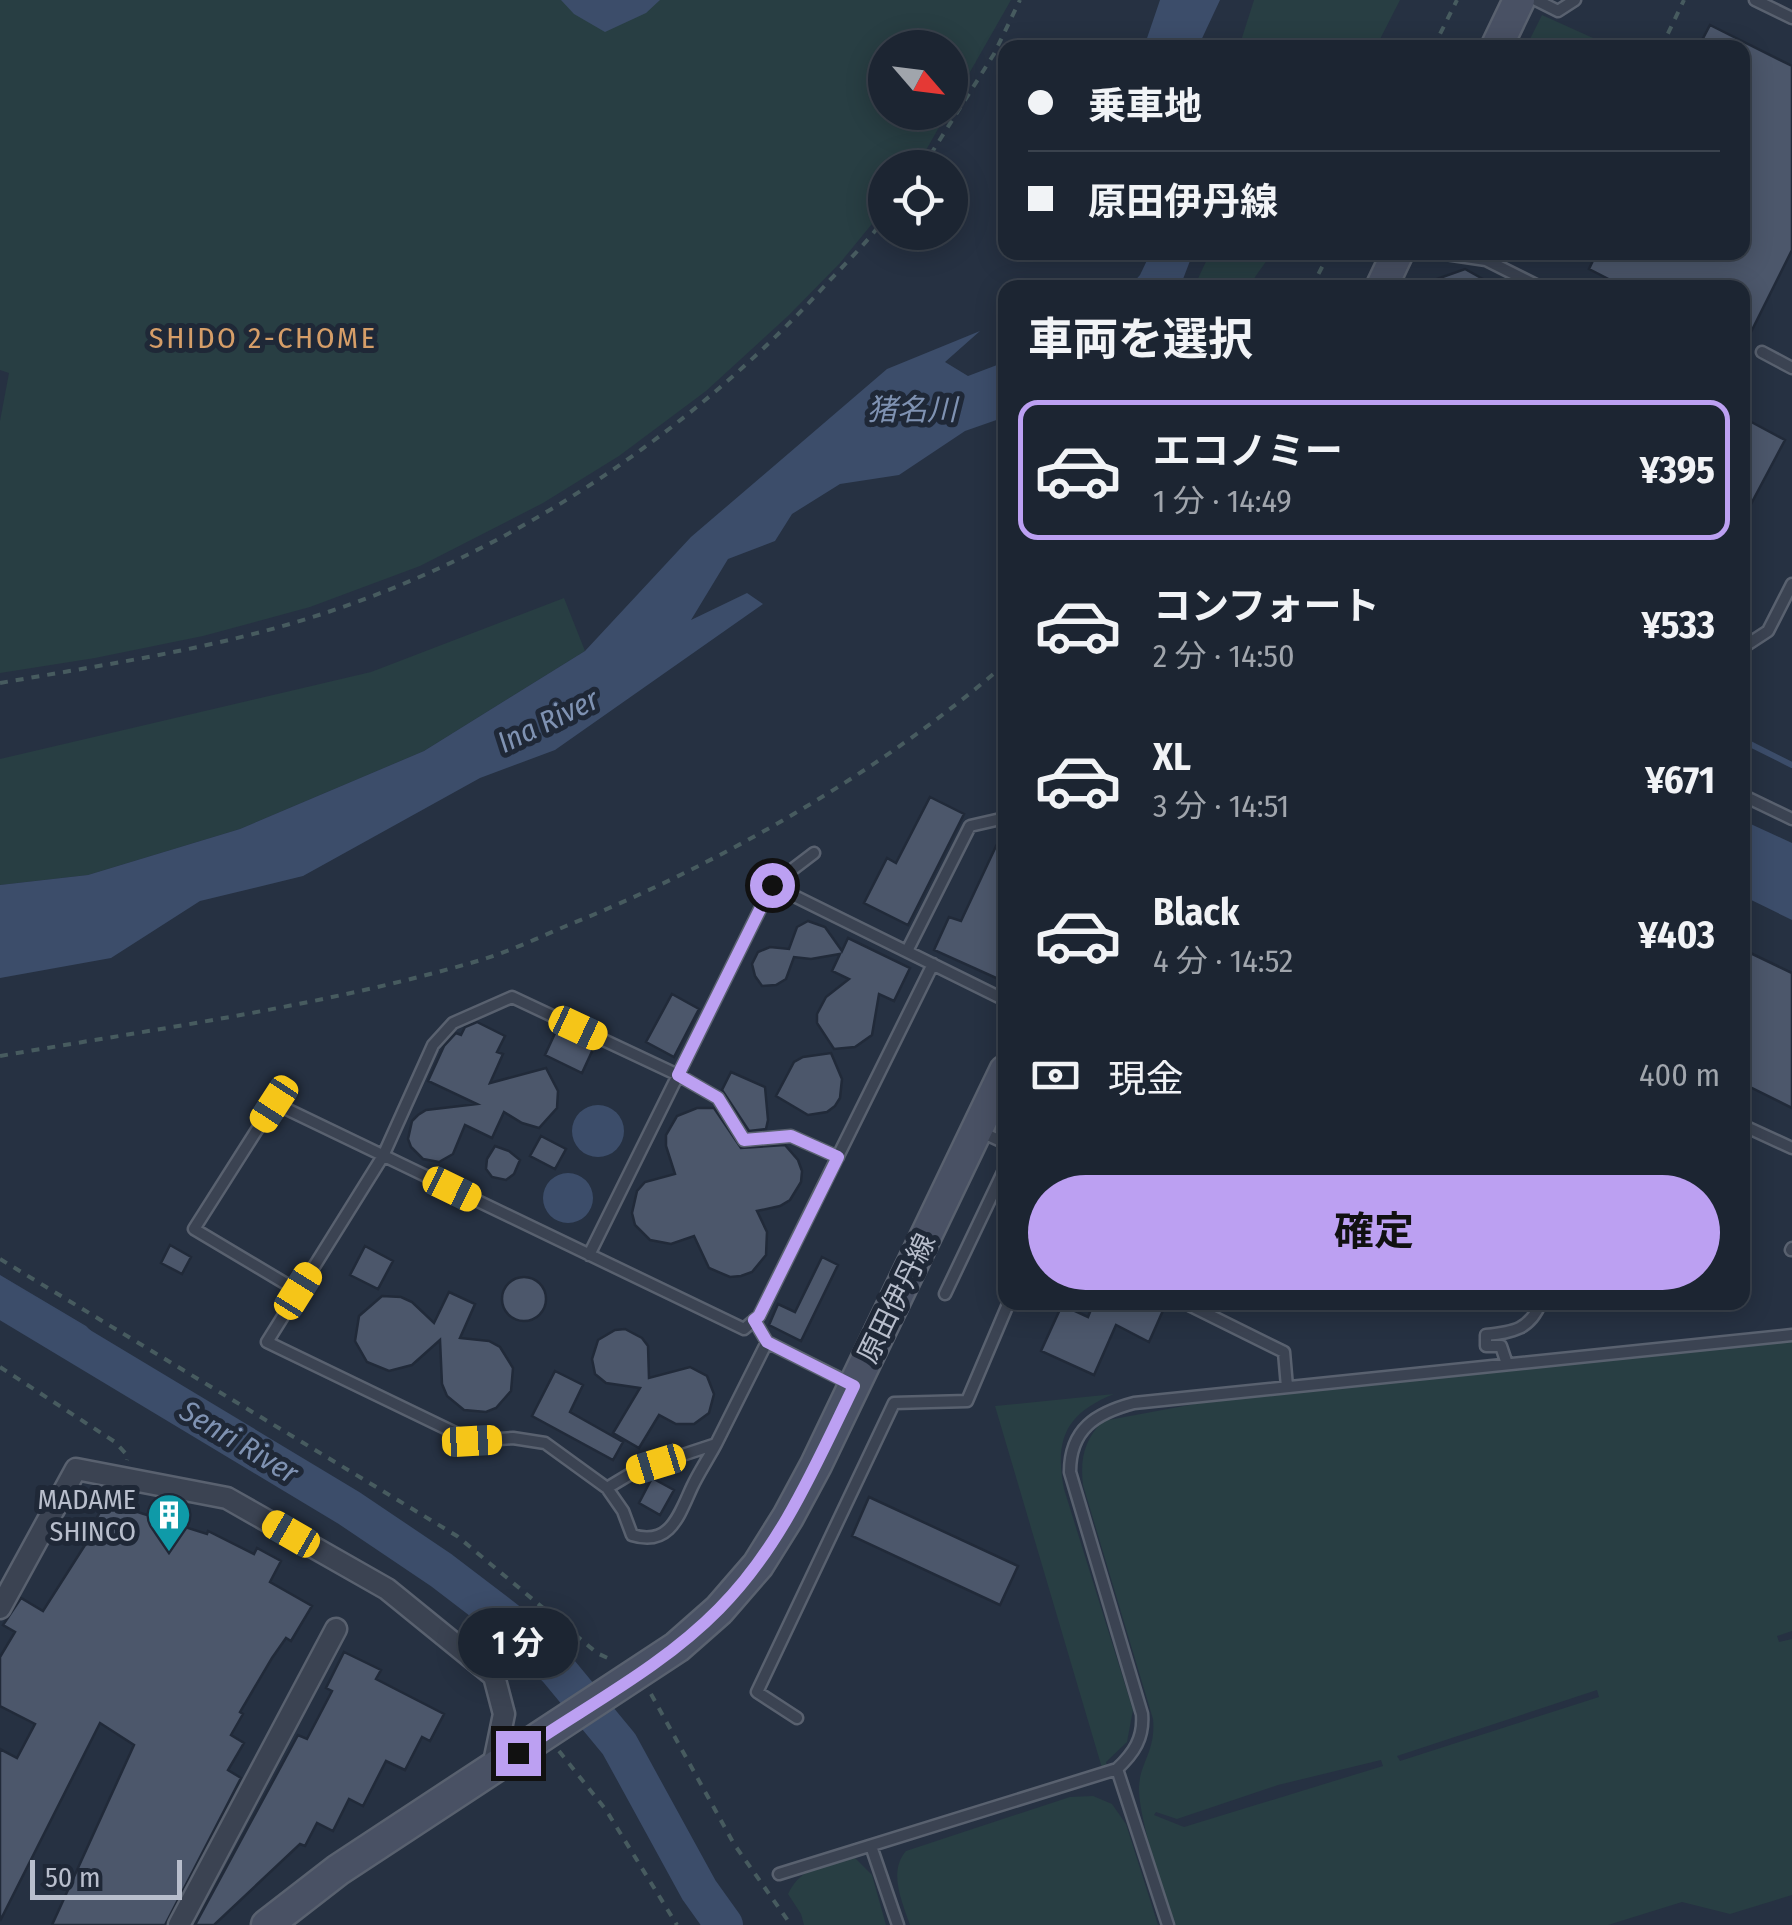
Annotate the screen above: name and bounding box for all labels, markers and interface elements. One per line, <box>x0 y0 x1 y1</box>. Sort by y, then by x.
north arrow <box>868 30 968 130</box>
map controls <box>868 30 968 250</box>
text: 乗車地 <box>1088 83 1202 129</box>
button: locate <box>868 150 968 250</box>
text: 原田伊丹線 <box>1088 179 1278 225</box>
text: 車両を選択 <box>1028 313 1253 367</box>
district label: SHIDO 2-CHOME <box>149 320 377 356</box>
water label: 猪名川 <box>867 392 960 428</box>
icon: car <box>1033 425 1123 515</box>
text: エコノミー <box>1153 428 1343 474</box>
text: ¥395 <box>1640 447 1715 493</box>
text: 1 分 · 14:49 <box>1153 482 1292 520</box>
icon: car <box>1033 580 1123 670</box>
text: コンフォート <box>1153 583 1380 629</box>
text: ¥533 <box>1641 602 1715 648</box>
text: 2 分 · 14:50 <box>1153 637 1295 675</box>
water label: Ina River <box>492 681 606 761</box>
text: XL <box>1153 734 1191 780</box>
icon: car <box>1033 735 1123 825</box>
text: ¥671 <box>1645 757 1715 803</box>
text: 3 分 · 14:51 <box>1153 787 1289 825</box>
route start <box>750 863 795 908</box>
text: Black <box>1153 889 1239 935</box>
icon: car <box>1033 890 1123 980</box>
text: ¥403 <box>1638 912 1715 958</box>
text: 4 分 · 14:52 <box>1153 942 1293 980</box>
car <box>544 1002 612 1054</box>
icon: cash <box>1028 1048 1083 1103</box>
text: 現金 <box>1108 1056 1184 1102</box>
text: 400 m <box>1639 1056 1720 1094</box>
car <box>245 1071 303 1137</box>
car <box>418 1162 486 1216</box>
button: 確定 <box>1028 1175 1720 1290</box>
street label: 原田伊丹線 <box>851 1228 942 1368</box>
car <box>269 1258 327 1324</box>
water label: Senri River <box>173 1392 306 1492</box>
car <box>441 1424 503 1458</box>
car <box>623 1441 689 1487</box>
place label: MADAME SHINCO <box>38 1483 136 1548</box>
building icon: MADAME SHINCO <box>146 1492 192 1553</box>
car <box>258 1506 324 1562</box>
callout: 1 分 <box>458 1608 578 1678</box>
text: 1 分 <box>492 1624 544 1662</box>
route end <box>496 1731 541 1776</box>
scale bar <box>30 1855 182 1900</box>
text: 50 m <box>45 1861 101 1894</box>

